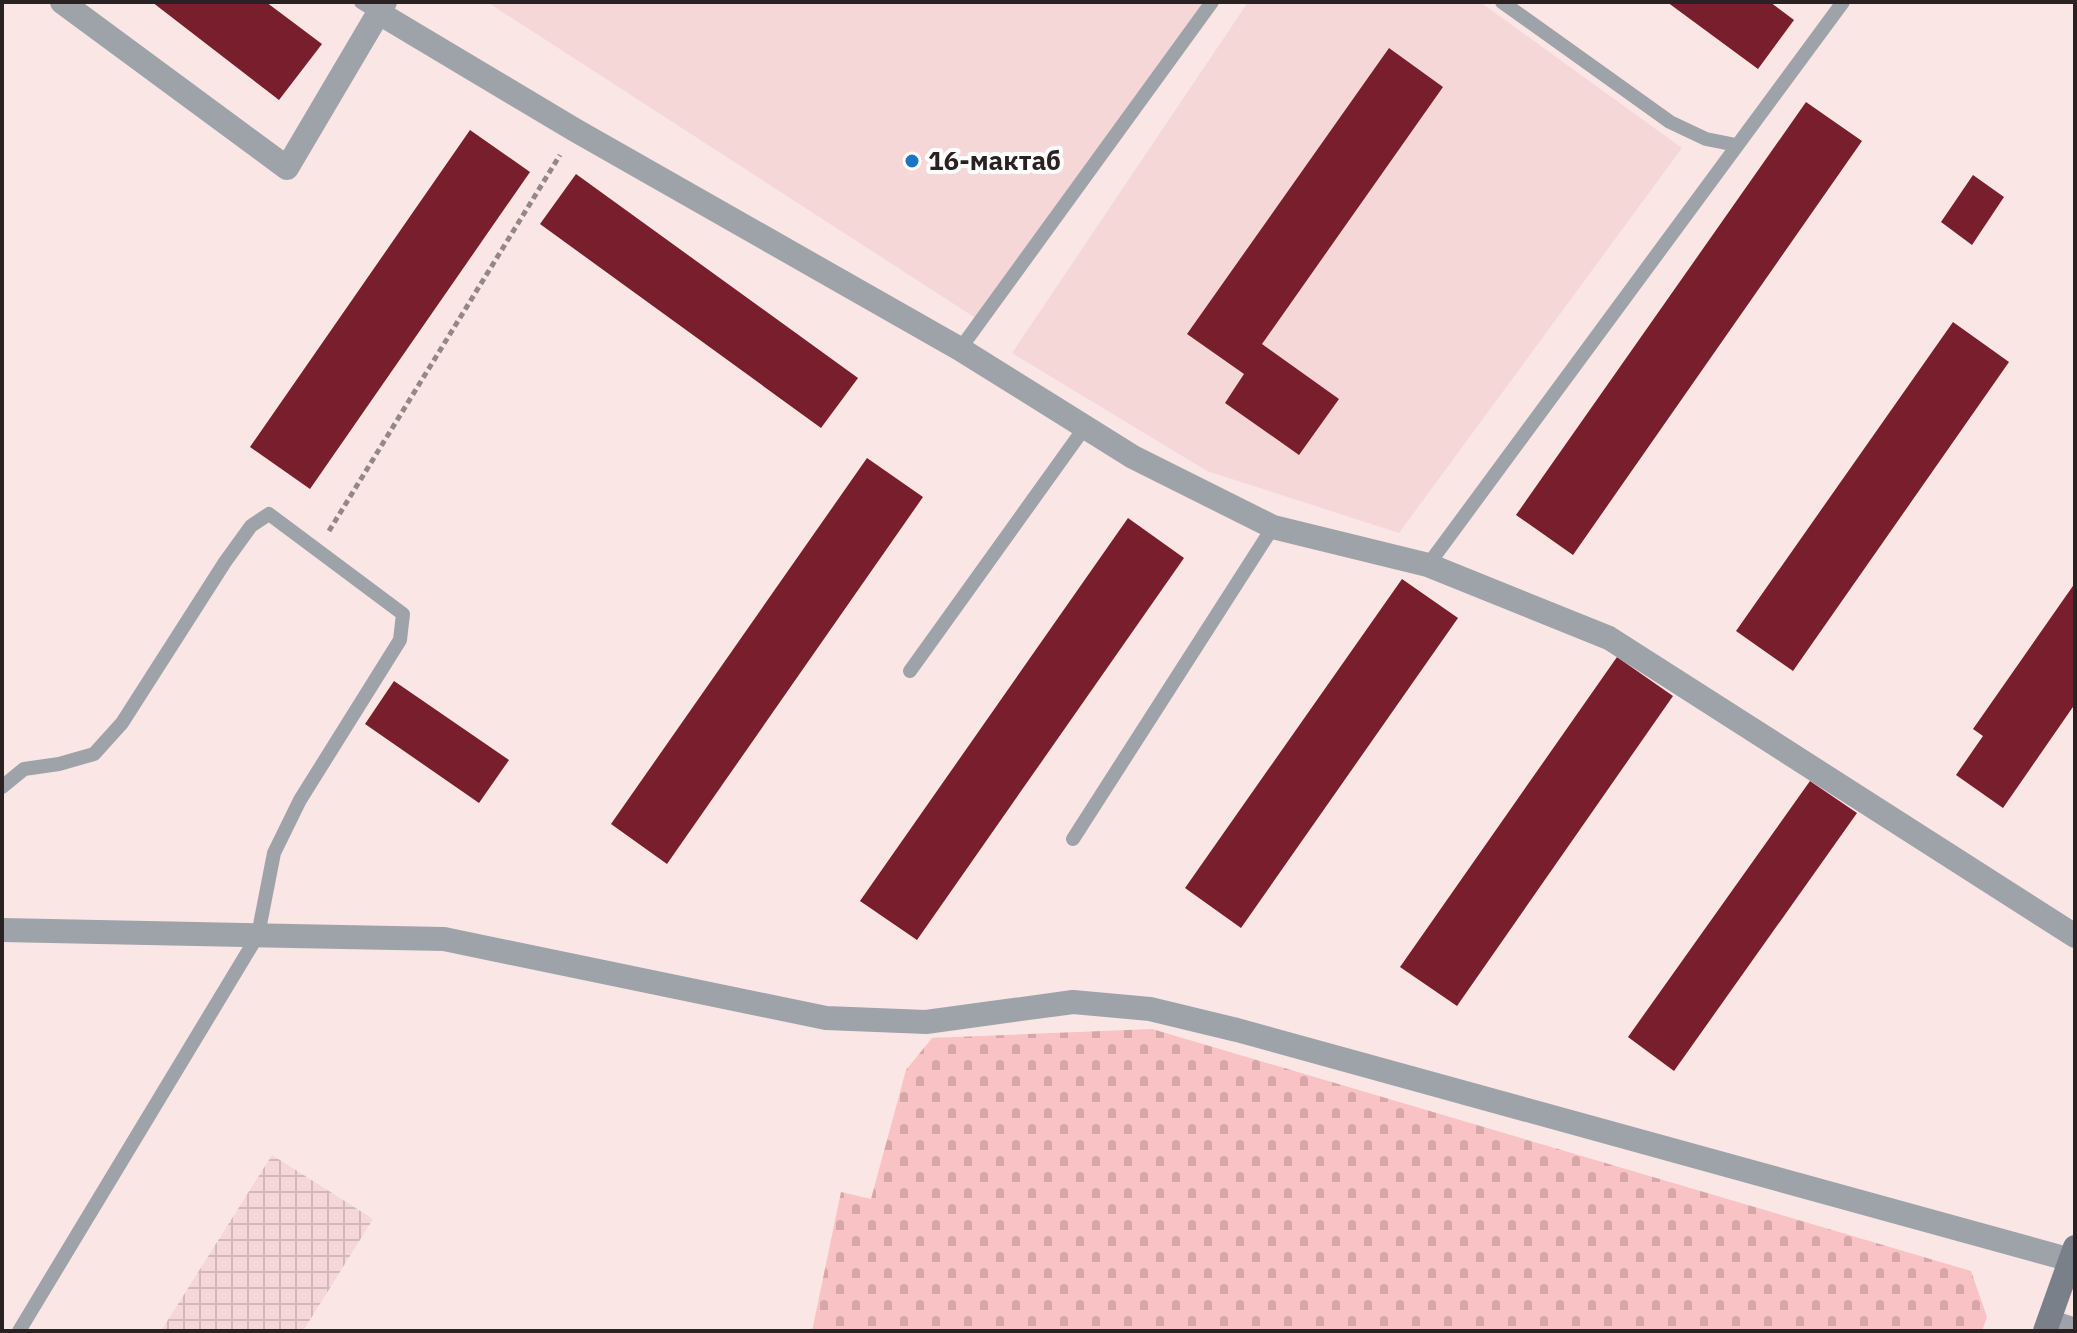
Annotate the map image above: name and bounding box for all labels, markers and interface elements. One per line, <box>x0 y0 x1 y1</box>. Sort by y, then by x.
place label: 16-мактаб <box>928 143 1061 177</box>
marker: 16-мактаб <box>903 152 921 170</box>

